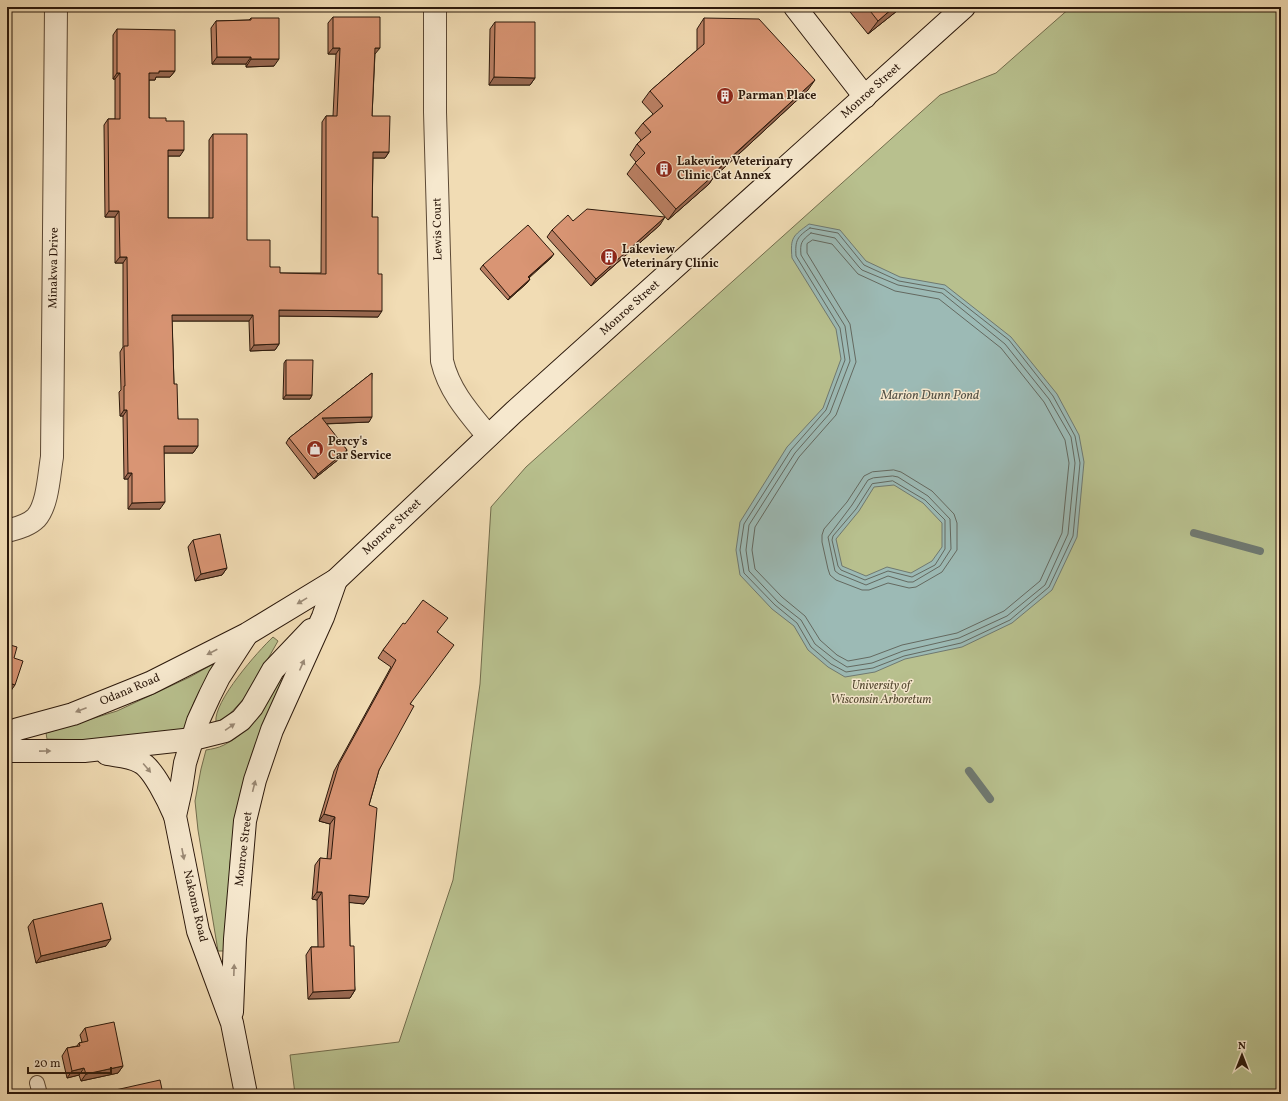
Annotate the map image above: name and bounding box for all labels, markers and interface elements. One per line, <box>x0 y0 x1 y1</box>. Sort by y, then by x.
street label: Monroe Street <box>838 60 904 122</box>
building icon: Parman Place <box>715 86 735 106</box>
place label: Parman Place <box>738 88 816 104</box>
place label: Lakeview Veterinary Clinic Cat Annex <box>677 154 793 184</box>
building icon: Lakeview Veterinary Clinic Cat Annex <box>654 159 674 179</box>
street label: Lewis Court <box>429 197 447 261</box>
street label: Minakwa Drive <box>45 227 63 309</box>
place label: Lakeview Veterinary Clinic <box>622 242 719 272</box>
building icon: Lakeview Veterinary Clinic <box>599 247 619 267</box>
street label: Monroe Street <box>597 277 663 339</box>
water label: Marion Dunn Pond <box>880 387 979 405</box>
place label: Percy's Car Service <box>328 434 391 464</box>
shop icon: Percy's Car Service <box>305 439 325 459</box>
street label: Monroe Street <box>359 495 425 559</box>
one-way arrow <box>296 597 308 604</box>
one-way arrow <box>207 649 218 655</box>
one-way arrow <box>299 659 305 671</box>
street label: Odana Road <box>97 670 163 710</box>
park label: University of Wisconsin Arboretum <box>831 678 932 708</box>
one-way arrow <box>74 708 86 714</box>
one-way arrow <box>225 723 235 731</box>
one-way arrow <box>39 748 52 754</box>
one-way arrow <box>142 763 151 773</box>
one-way arrow <box>251 780 257 792</box>
street label: Monroe Street <box>231 811 257 887</box>
one-way arrow <box>180 848 186 860</box>
street label: Nakoma Road <box>179 868 211 944</box>
one-way arrow <box>230 964 237 976</box>
north arrow <box>1222 1035 1262 1075</box>
text: N <box>1238 1039 1246 1054</box>
scale bar <box>28 1049 111 1075</box>
text: 20 m <box>34 1056 61 1072</box>

